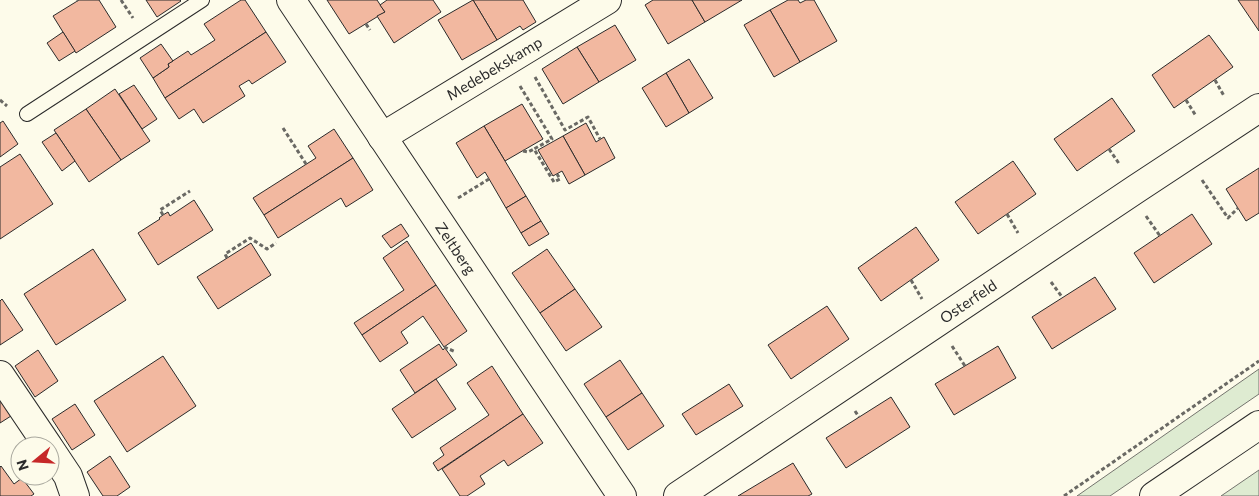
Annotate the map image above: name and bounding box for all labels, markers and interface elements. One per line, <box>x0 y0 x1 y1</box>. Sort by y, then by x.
street label: Medebekskamp <box>443 32 545 104</box>
street label: Zeltberg <box>432 219 480 277</box>
street label: Osterfeld <box>936 275 1000 327</box>
north arrow <box>10 436 60 486</box>
text: N <box>12 458 32 473</box>

